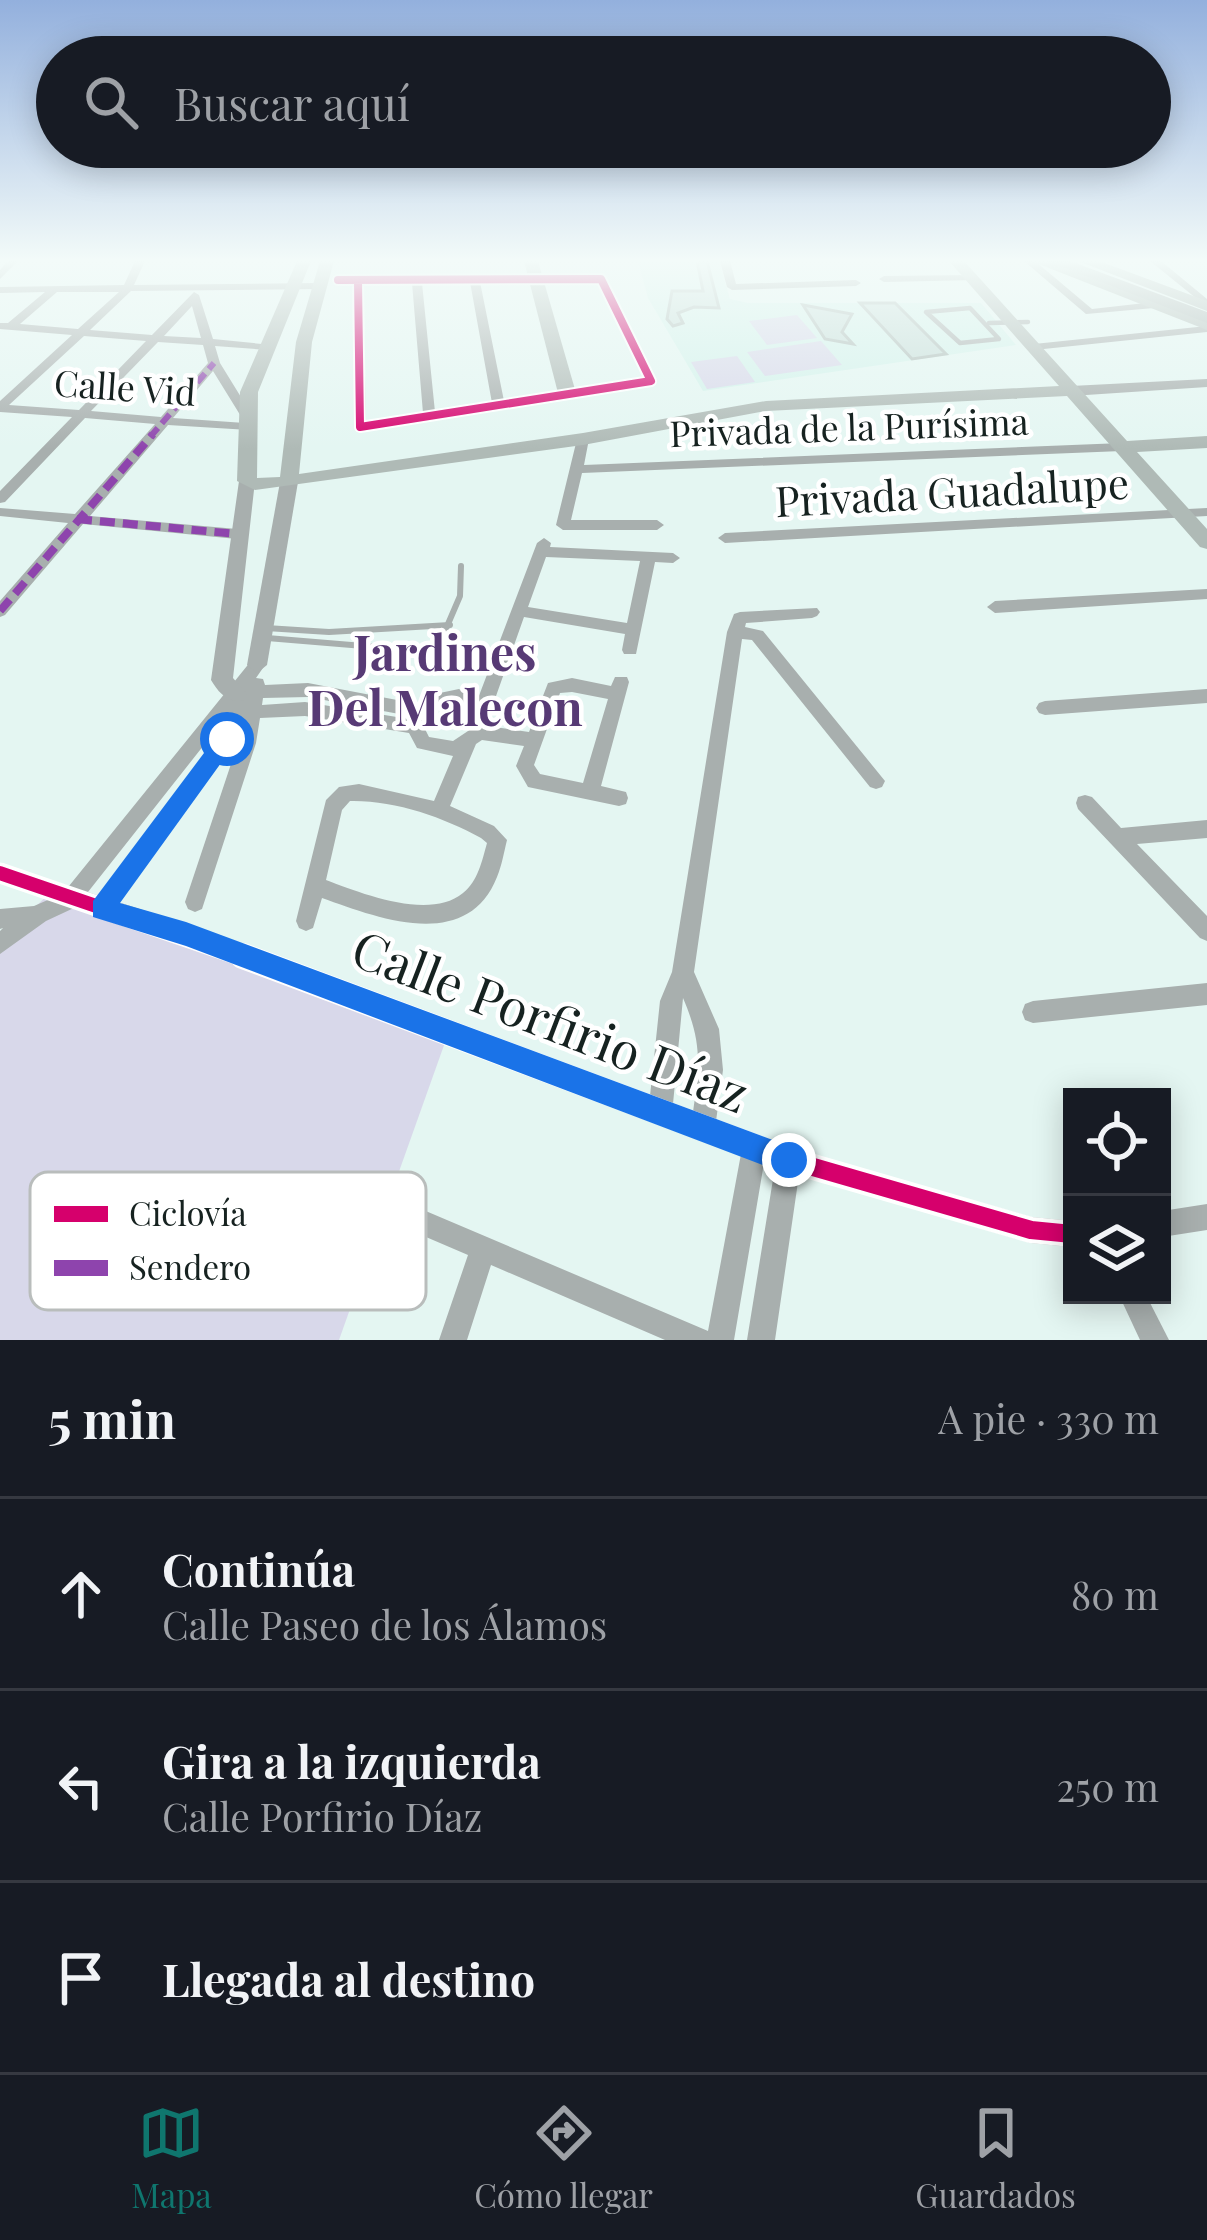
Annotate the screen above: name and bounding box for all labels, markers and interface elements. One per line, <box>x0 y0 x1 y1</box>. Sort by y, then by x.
search box <box>36 36 1171 168</box>
icon: search <box>78 69 144 135</box>
text: Buscar aquí <box>174 72 410 132</box>
street label: Calle Vid <box>53 357 198 415</box>
street label: Privada de la Purísima <box>669 396 1029 456</box>
street label: Privada Guadalupe <box>774 454 1130 528</box>
district label: Jardines Del Malecon <box>307 619 583 738</box>
route start <box>200 712 254 766</box>
street label: Calle Porfirio Díaz <box>343 912 759 1126</box>
map controls <box>1063 1088 1171 1304</box>
button: locate <box>1063 1088 1171 1196</box>
route end <box>762 1133 816 1187</box>
legend <box>30 1172 426 1310</box>
text: Ciclovía <box>129 1190 247 1234</box>
button: layers <box>1063 1196 1171 1304</box>
text: Sendero <box>129 1244 251 1288</box>
text: 5 min <box>48 1384 176 1452</box>
text: A pie · 330 m <box>938 1392 1159 1444</box>
text: Continúa <box>162 1538 355 1598</box>
icon: ahead <box>48 1561 114 1627</box>
text: 80 m <box>1071 1568 1159 1620</box>
text: Calle Paseo de los Álamos <box>162 1598 607 1650</box>
text: Gira a la izquierda <box>162 1730 541 1790</box>
icon: left <box>48 1753 114 1819</box>
text: 250 m <box>1056 1760 1159 1812</box>
text: Calle Porfirio Díaz <box>162 1790 482 1842</box>
icon: arrive <box>48 1945 114 2011</box>
text: Llegada al destino <box>162 1948 535 2008</box>
tab: Mapa <box>131 2100 212 2216</box>
tab: Cómo llegar <box>474 2100 653 2216</box>
tab: Guardados <box>915 2100 1076 2216</box>

